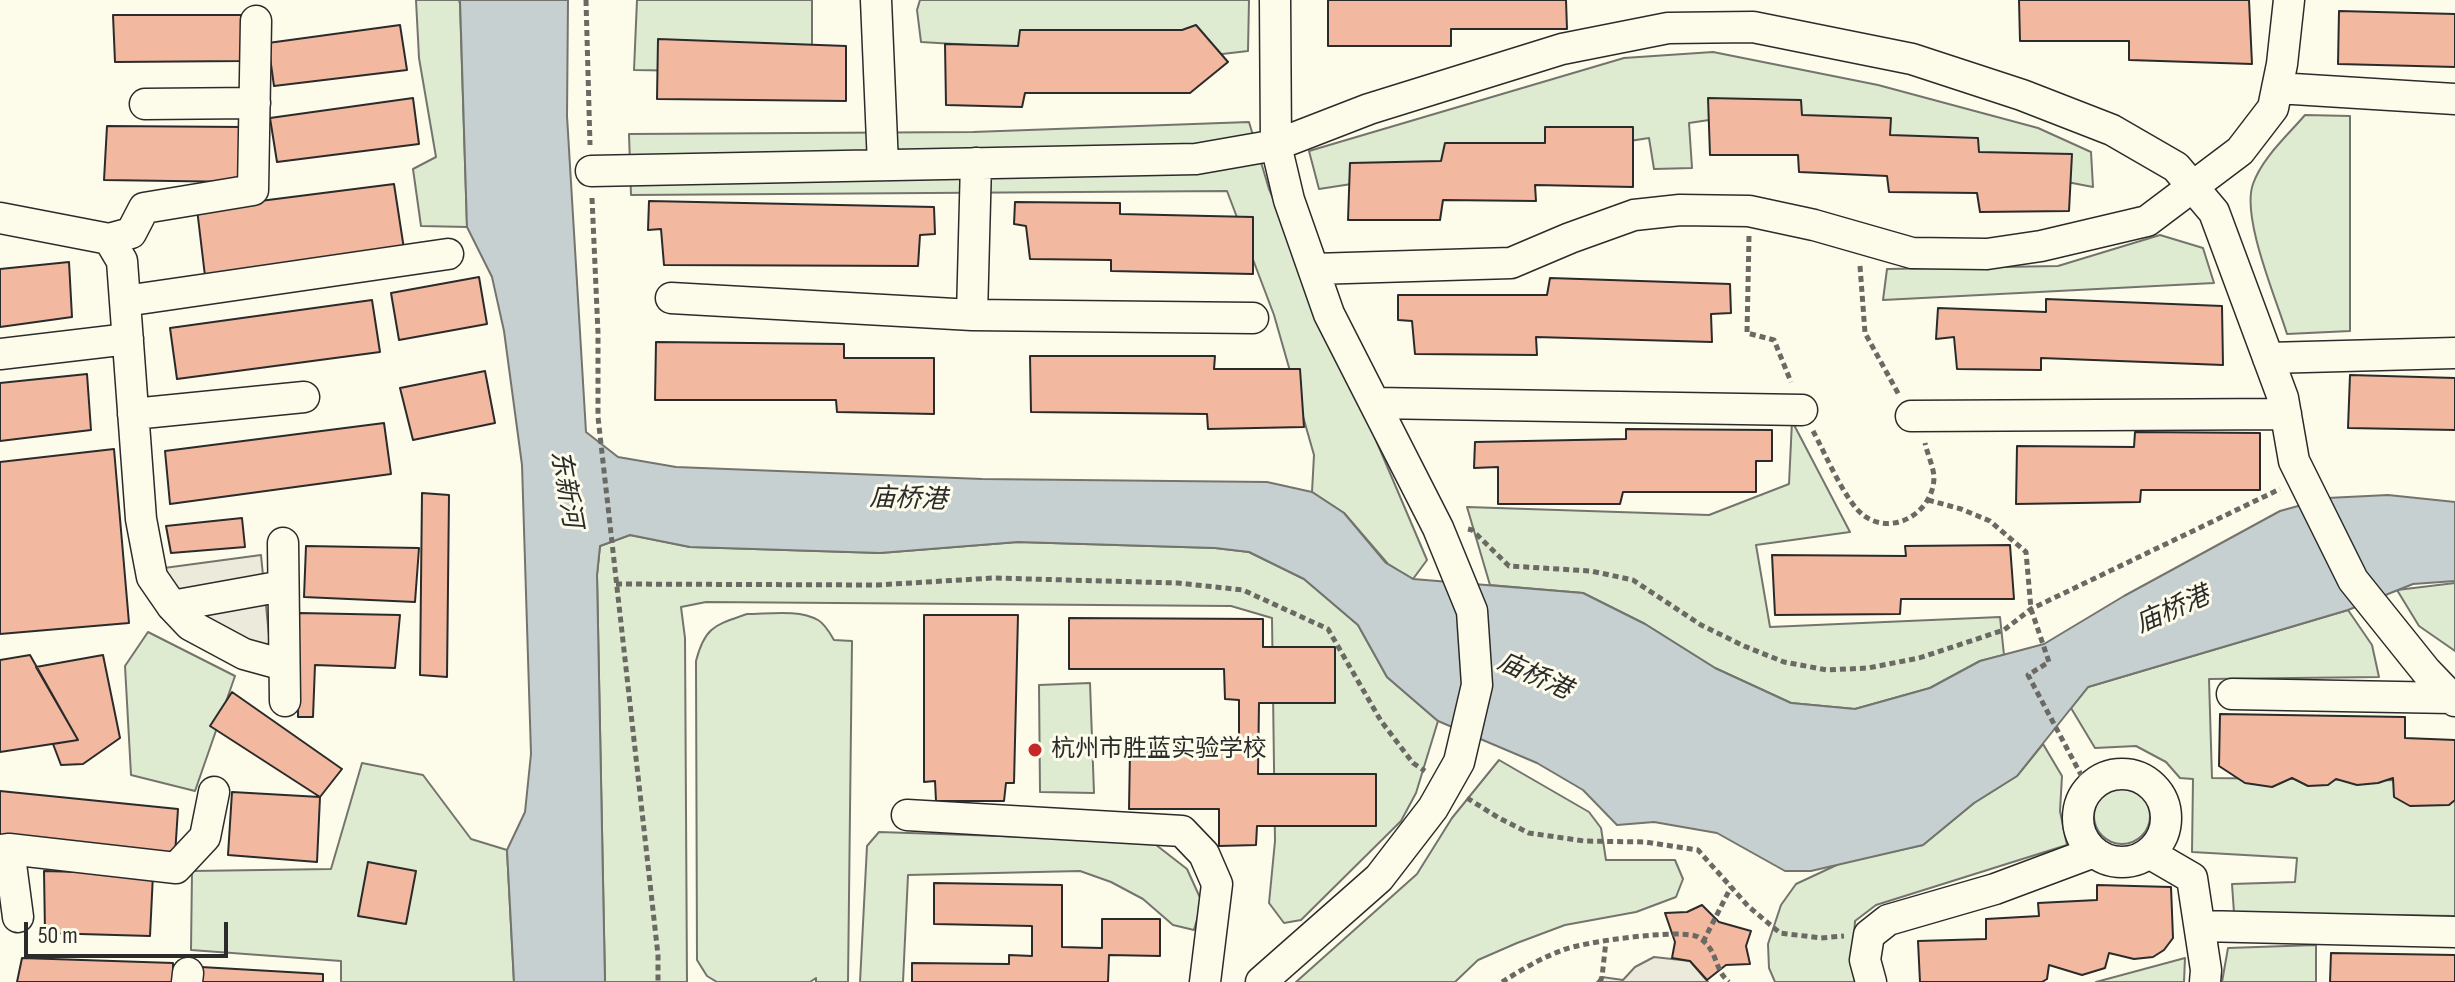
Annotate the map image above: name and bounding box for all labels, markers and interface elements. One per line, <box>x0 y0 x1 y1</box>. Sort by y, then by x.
water label: 东新河 <box>543 448 587 530</box>
water label: 庙桥港 <box>868 483 948 517</box>
water label: 庙桥港 <box>2131 581 2215 641</box>
water label: 庙桥港 <box>1492 647 1576 707</box>
place label: 杭州市胜蓝实验学校 <box>1051 736 1267 764</box>
marker: 杭州市胜蓝实验学校 <box>1026 741 1044 759</box>
scale bar <box>28 906 232 956</box>
text: 50 m <box>38 921 78 950</box>

